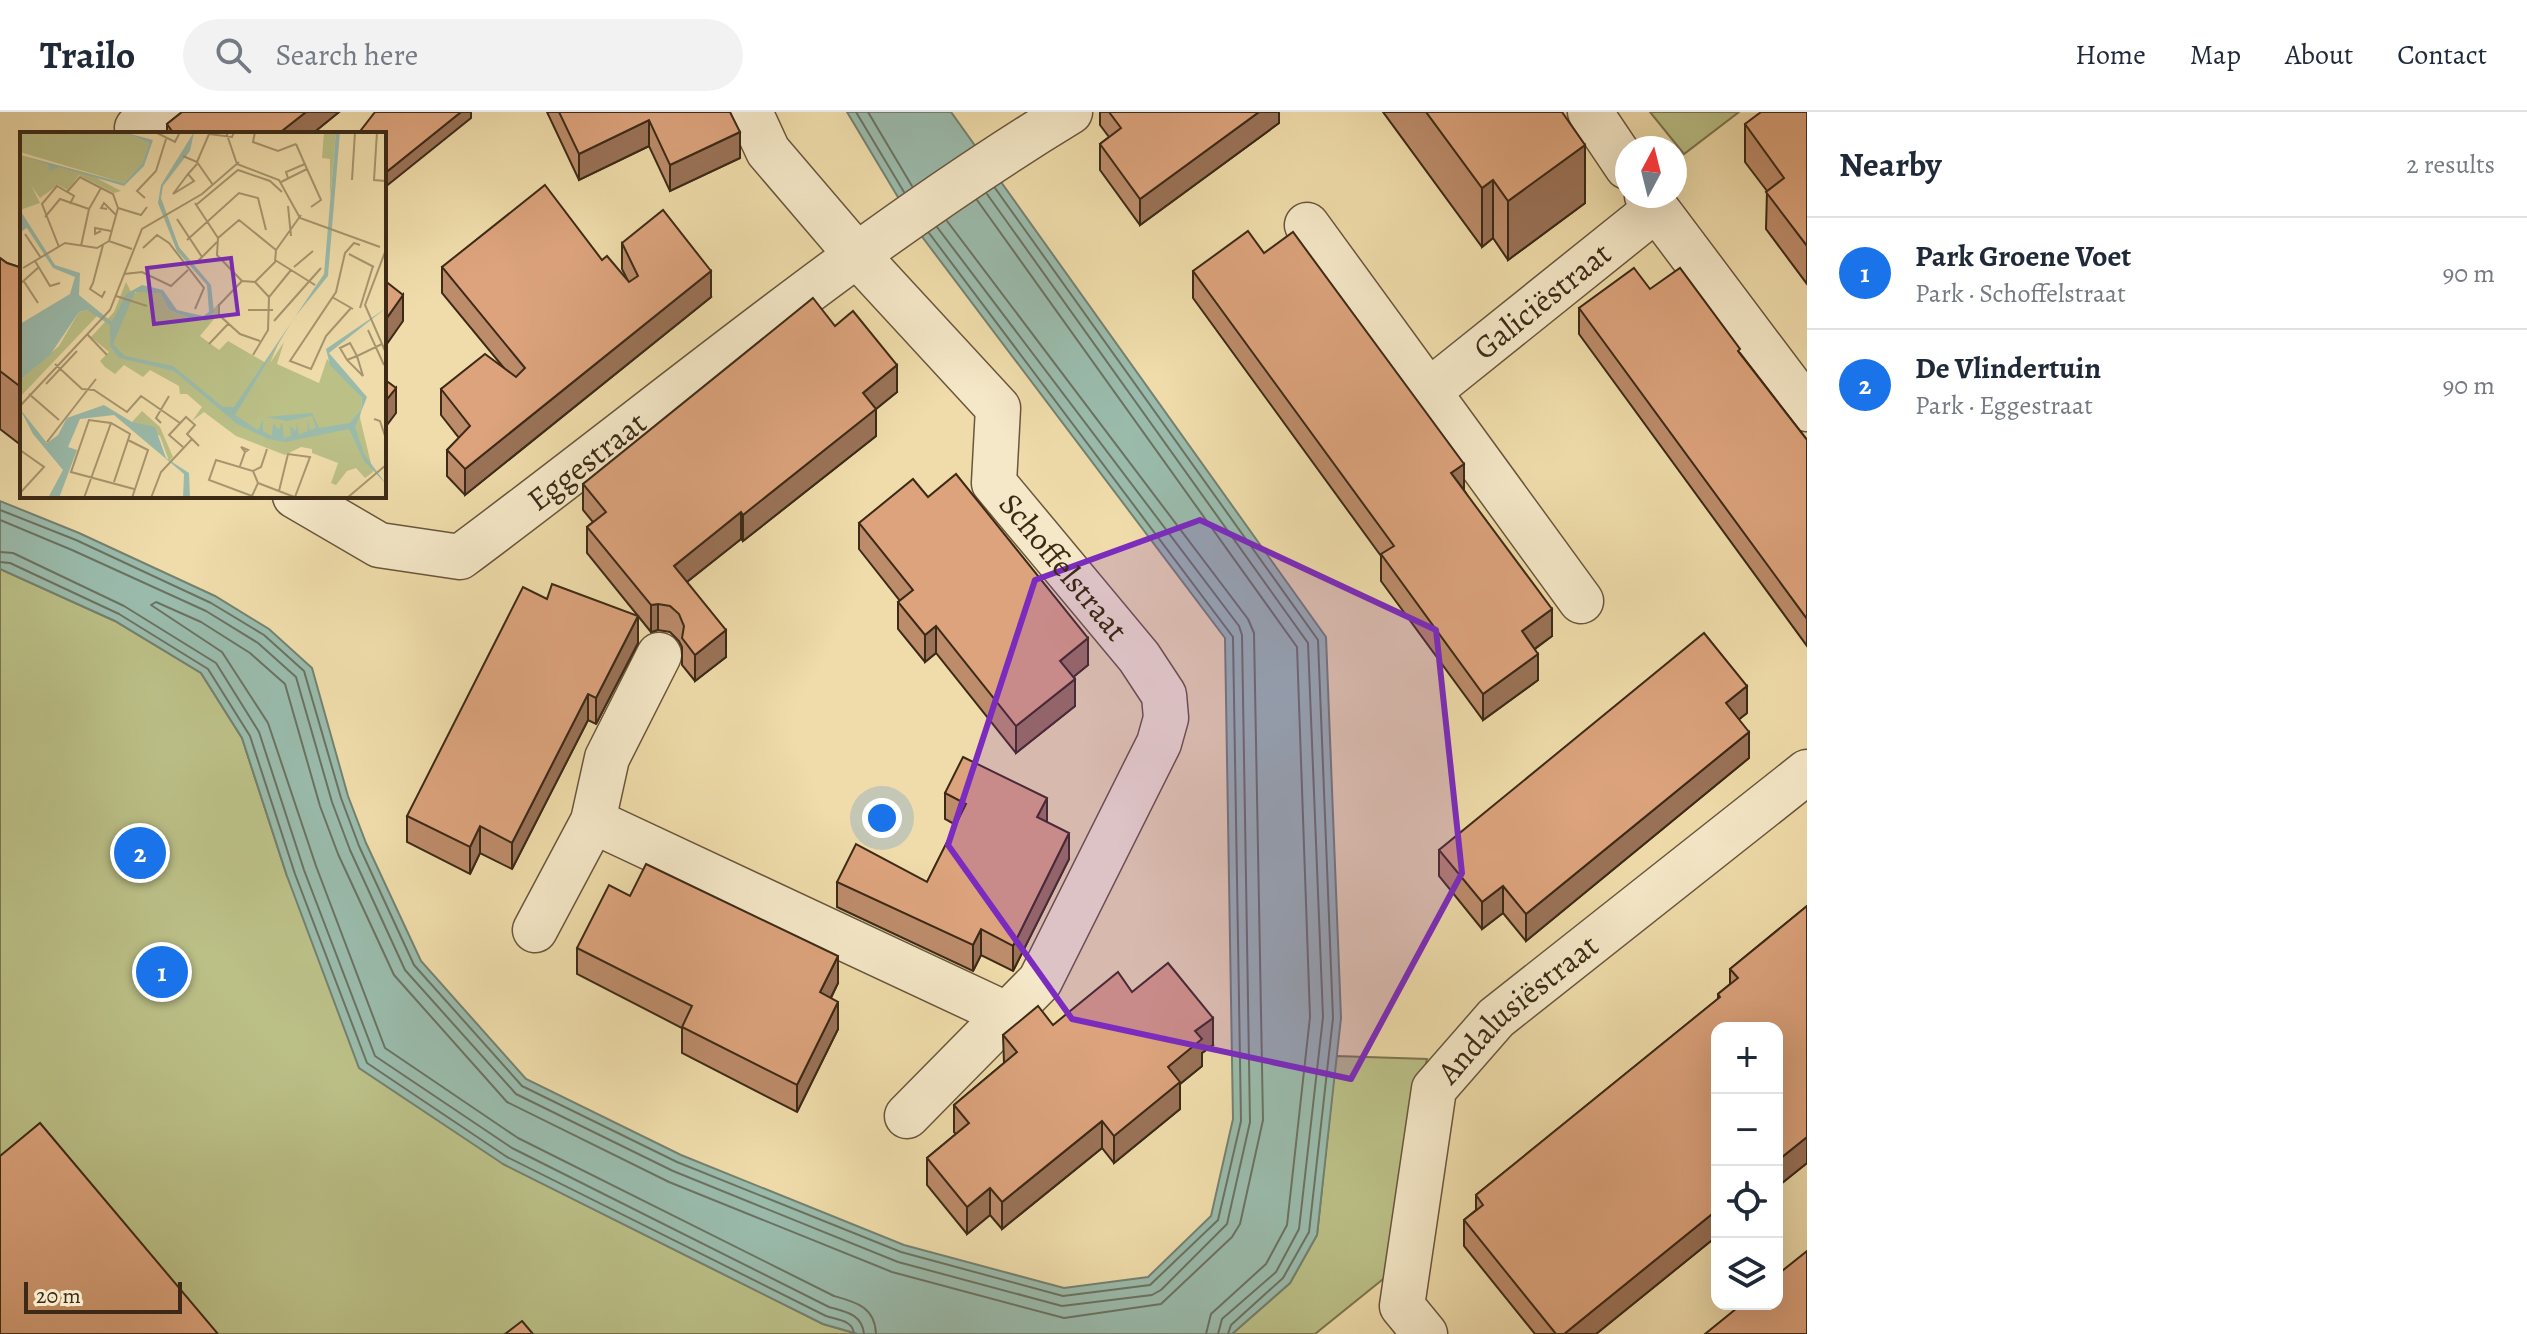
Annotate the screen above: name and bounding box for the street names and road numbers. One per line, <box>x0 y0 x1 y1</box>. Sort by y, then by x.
street label: Galiciëstraat <box>1464 232 1620 370</box>
street label: Eggestraat <box>518 401 655 521</box>
street label: Schoffelstraat <box>989 483 1138 650</box>
street label: Andalusiëstraat <box>1426 923 1607 1094</box>

